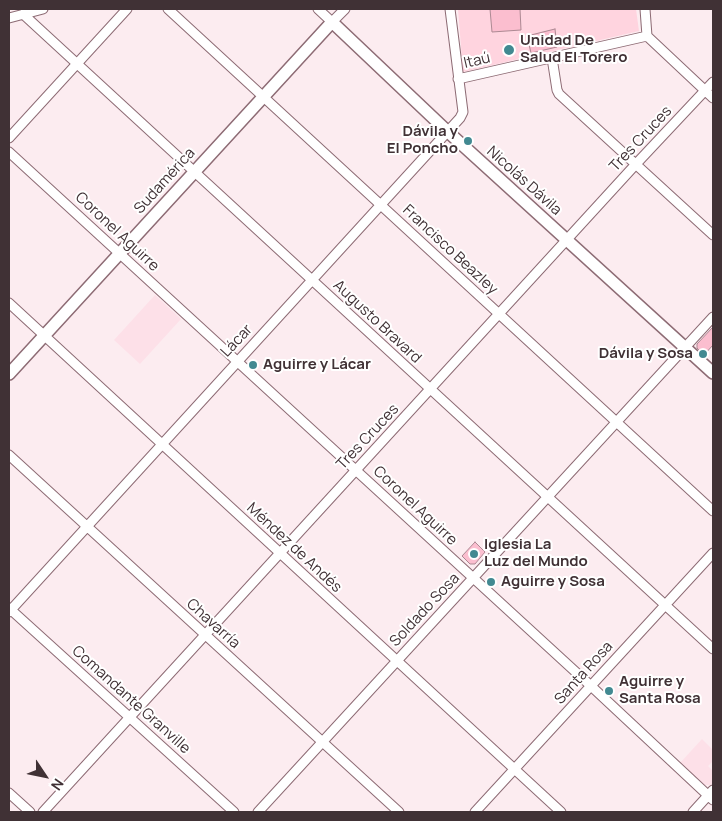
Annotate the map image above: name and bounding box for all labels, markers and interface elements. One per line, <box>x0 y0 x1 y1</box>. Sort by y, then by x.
place label: Unidad De Salud El Torero <box>520 32 627 67</box>
marker: Unidad De Salud El Torero <box>502 43 516 57</box>
street label: Itaú <box>462 49 492 73</box>
street label: Tres Cruces <box>606 103 676 175</box>
place label: Dávila y El Poncho <box>387 123 458 158</box>
marker: Dávila y El Poncho <box>462 135 474 147</box>
street label: Nicolás Dávila <box>483 143 565 219</box>
street label: Sudamérica <box>131 144 199 218</box>
street label: Coronel Aguirre <box>71 189 163 275</box>
street label: Francisco Beazley <box>399 201 501 299</box>
street label: Augusto Bravard <box>329 277 425 367</box>
street label: Lácar <box>217 321 257 361</box>
place label: Dávila y Sosa <box>599 345 693 363</box>
marker: Dávila y Sosa <box>697 348 709 360</box>
place label: Aguirre y Lácar <box>263 356 371 374</box>
marker: Aguirre y Lácar <box>247 359 259 371</box>
street label: Tres Cruces <box>333 401 403 473</box>
street label: Coronel Aguirre <box>369 463 461 549</box>
street label: Méndez de Andés <box>243 499 345 597</box>
place label: Iglesia La Luz del Mundo <box>484 536 588 571</box>
marker: Iglesia La Luz del Mundo <box>468 548 480 560</box>
street label: Soldado Sosa <box>386 570 464 650</box>
place label: Aguirre y Sosa <box>501 573 605 591</box>
marker: Aguirre y Sosa <box>485 576 497 588</box>
street label: Chavarría <box>183 595 243 653</box>
street label: Santa Rosa <box>551 638 617 708</box>
street label: Comandante Granville <box>68 642 194 758</box>
place label: Aguirre y Santa Rosa <box>619 673 701 708</box>
marker: Aguirre y Santa Rosa <box>603 685 615 697</box>
north arrow <box>20 751 70 801</box>
text: N <box>47 775 69 794</box>

